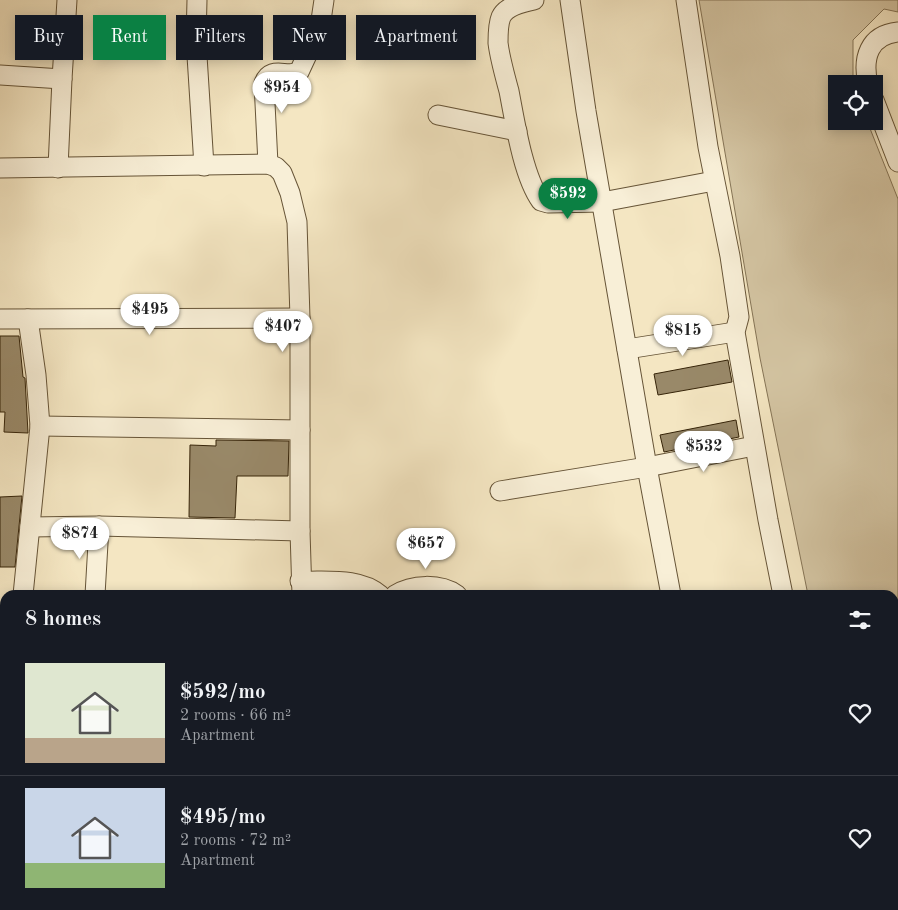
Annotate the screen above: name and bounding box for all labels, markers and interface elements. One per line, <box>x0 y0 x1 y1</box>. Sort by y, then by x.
chip: Buy <box>15 15 83 60</box>
chip: Rent <box>93 15 166 60</box>
chip: Filters <box>176 15 263 60</box>
chip: New <box>273 15 346 60</box>
chip: Apartment <box>356 15 476 60</box>
pin: $954 <box>252 72 312 114</box>
map controls <box>828 75 883 130</box>
button: locate <box>828 75 883 130</box>
text: $954 <box>263 80 301 96</box>
pin: $592 <box>538 178 598 220</box>
text: $592 <box>549 186 587 202</box>
pin: $495 <box>120 294 180 336</box>
text: $495 <box>131 302 169 318</box>
pin: $407 <box>253 310 313 353</box>
pin: $815 <box>653 314 713 357</box>
text: $407 <box>264 319 302 335</box>
text: $815 <box>664 323 702 339</box>
pin: $532 <box>674 430 734 473</box>
text: $532 <box>685 439 723 455</box>
pin: $874 <box>50 518 110 560</box>
text: $874 <box>61 526 99 542</box>
pin: $657 <box>396 528 456 570</box>
text: $657 <box>407 536 445 552</box>
icon: filters <box>846 606 874 634</box>
text: 8 homes <box>25 609 101 630</box>
text: $592/mo <box>180 682 266 703</box>
icon: home <box>65 683 125 743</box>
icon: heart <box>846 699 874 727</box>
text: 2 rooms · 66 m² <box>180 708 291 724</box>
text: Apartment <box>180 728 255 744</box>
text: $495/mo <box>180 807 266 828</box>
icon: home <box>65 808 125 868</box>
icon: heart <box>846 824 874 852</box>
text: 2 rooms · 72 m² <box>180 833 291 849</box>
text: Apartment <box>180 853 255 869</box>

